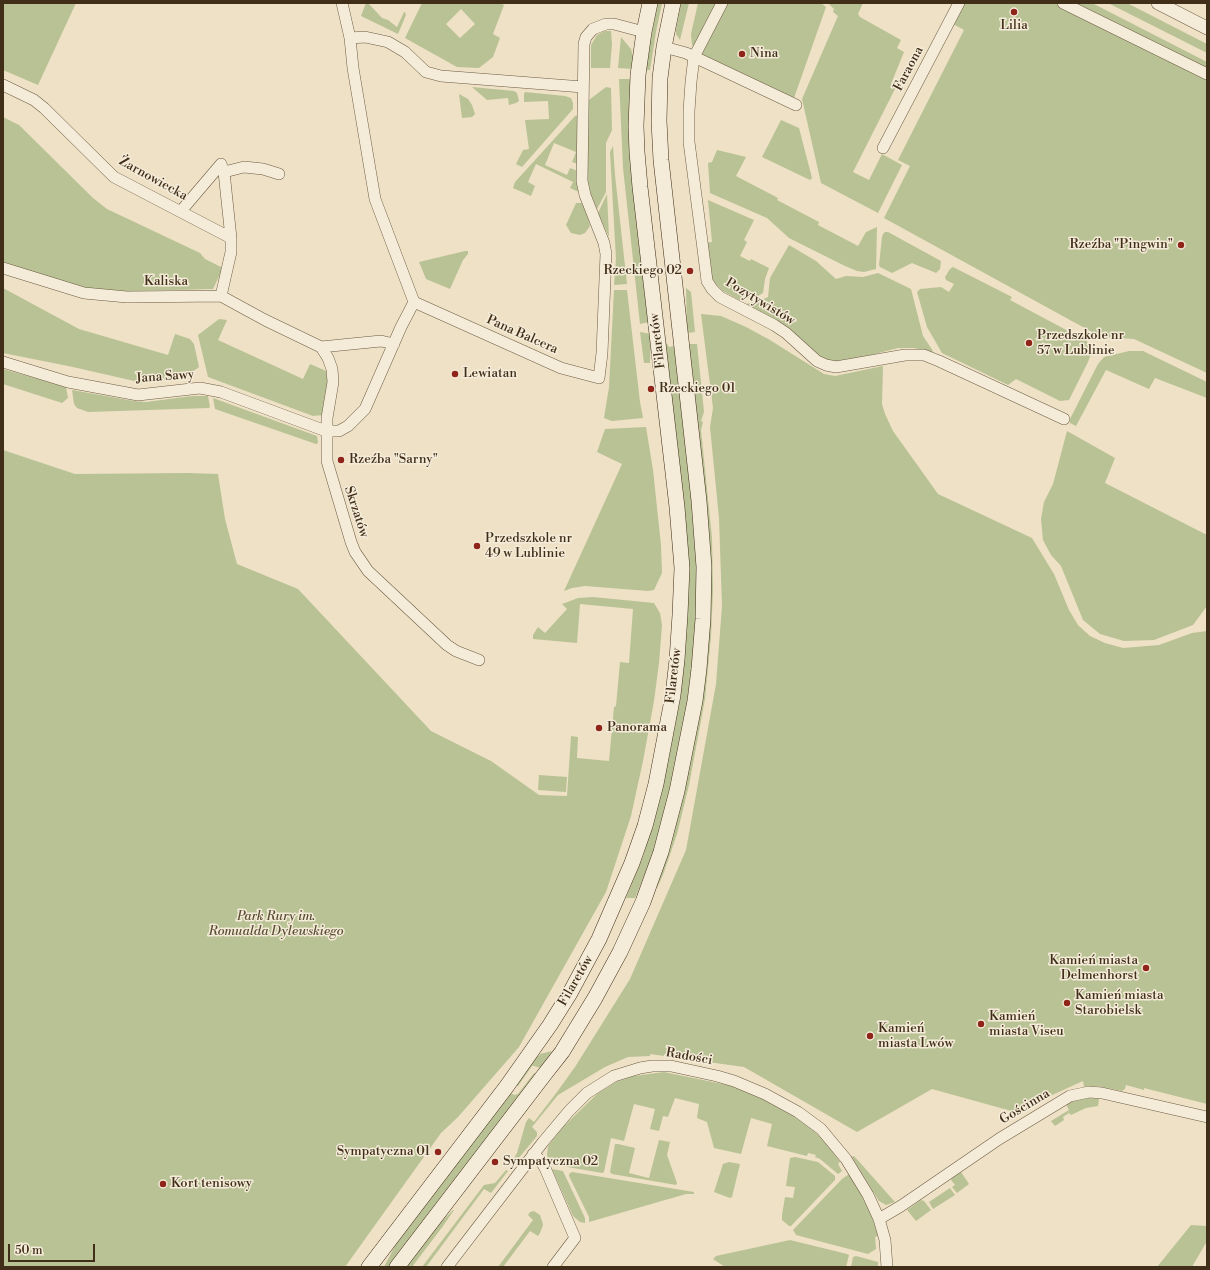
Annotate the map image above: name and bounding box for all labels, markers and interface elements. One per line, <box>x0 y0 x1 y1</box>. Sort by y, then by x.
marker: Lilia <box>1009 7 1019 17</box>
place label: Lilia <box>1000 18 1028 34</box>
street label: Faraona <box>891 44 927 94</box>
place label: Nina <box>750 46 778 62</box>
marker: Nina <box>737 49 747 59</box>
street label: Żarnowiecka <box>116 154 190 204</box>
place label: Rzeźba "Pingwin" <box>1069 237 1173 253</box>
marker: Rzeźba "Pingwin" <box>1176 240 1186 250</box>
place label: Rzeckiego 02 <box>603 263 682 279</box>
marker: Rzeckiego 02 <box>685 266 695 276</box>
street label: Kaliska <box>144 274 188 290</box>
street label: Pozytywistów <box>722 275 798 329</box>
street label: Pana Balcera <box>484 312 560 358</box>
street label: Filaretów <box>647 312 669 370</box>
place label: Przedszkole nr 57 w Lublinie <box>1037 328 1124 359</box>
marker: Przedszkole nr 57 w Lublinie <box>1024 338 1034 348</box>
place label: Lewiatan <box>463 366 517 382</box>
street label: Jana Sawy <box>135 367 195 387</box>
marker: Lewiatan <box>450 369 460 379</box>
place label: Rzeckiego 01 <box>659 381 736 397</box>
marker: Rzeckiego 01 <box>646 384 656 394</box>
place label: Rzeźba "Sarny" <box>349 452 438 468</box>
marker: Rzeźba "Sarny" <box>336 455 346 465</box>
street label: Skrzatów <box>340 484 372 540</box>
place label: Przedszkole nr 49 w Lublinie <box>485 531 572 562</box>
marker: Przedszkole nr 49 w Lublinie <box>472 541 482 551</box>
street label: Filaretów <box>663 647 685 705</box>
place label: Panorama <box>607 720 667 736</box>
marker: Panorama <box>594 723 604 733</box>
park label: Park Rury im. Romualda Dylewskiego <box>209 909 343 940</box>
street label: Filaretów <box>555 953 597 1009</box>
place label: Kamień miasta Delmenhorst <box>1049 953 1138 984</box>
marker: Kamień miasta Delmenhorst <box>1141 963 1151 973</box>
place label: Kamień miasta Starobielsk <box>1075 988 1164 1019</box>
marker: Kamień miasta Starobielsk <box>1062 998 1072 1008</box>
place label: Kamień miasta Viseu <box>989 1009 1064 1040</box>
marker: Kamień miasta Viseu <box>976 1019 986 1029</box>
place label: Kamień miasta Lwów <box>878 1021 953 1052</box>
marker: Kamień miasta Lwów <box>865 1031 875 1041</box>
street label: Radości <box>664 1045 714 1069</box>
street label: Gościnna <box>997 1086 1053 1128</box>
place label: Sympatyczna 01 <box>337 1144 430 1160</box>
marker: Sympatyczna 01 <box>433 1147 443 1157</box>
place label: Sympatyczna 02 <box>503 1154 598 1170</box>
marker: Sympatyczna 02 <box>490 1157 500 1167</box>
place label: Kort tenisowy <box>171 1176 252 1192</box>
marker: Kort tenisowy <box>158 1179 168 1189</box>
scale bar <box>10 1236 97 1262</box>
text: 50 m <box>15 1243 43 1258</box>

